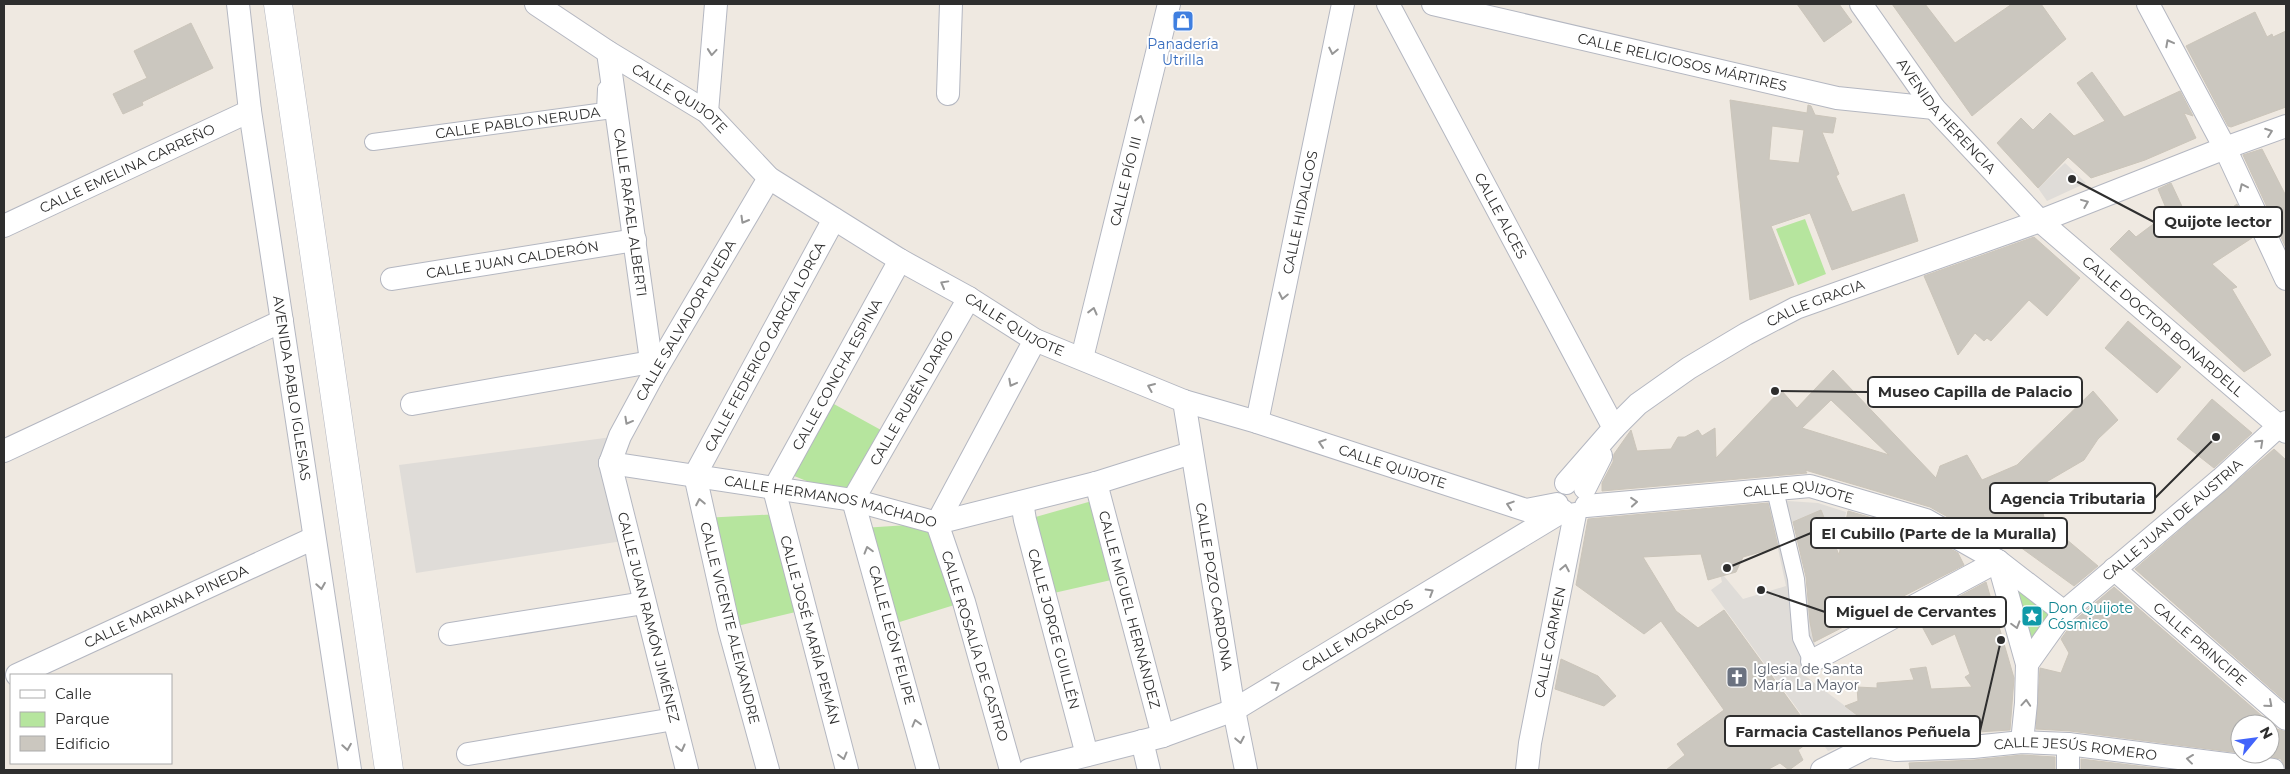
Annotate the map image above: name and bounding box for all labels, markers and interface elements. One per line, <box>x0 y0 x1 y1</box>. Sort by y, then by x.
shop icon: Panadería Utrilla <box>1171 9 1195 33</box>
street label: CALLE RELIGIOSOS MÁRTIRES <box>1576 29 1789 95</box>
place label: Panadería Utrilla <box>1147 35 1219 69</box>
one-way arrow <box>2165 39 2175 48</box>
one-way arrow <box>1329 47 1339 56</box>
one-way arrow <box>707 49 718 57</box>
street label: AVENIDA HERENCIA <box>1893 55 2000 178</box>
street label: CALLE QUIJOTE <box>628 59 731 137</box>
street label: CALLE PABLO NERUDA <box>434 103 602 143</box>
one-way arrow <box>1135 115 1145 123</box>
street label: CALLE EMELINA CARREÑO <box>37 120 218 217</box>
street label: CALLE RAFAEL ALBERTI <box>610 127 651 298</box>
one-way arrow <box>2265 128 2273 138</box>
street label: CALLE PÍO III <box>1106 135 1145 228</box>
street label: CALLE HIDALGOS <box>1279 149 1322 276</box>
street label: CALLE ALCES <box>1471 169 1531 262</box>
one-way arrow <box>2239 183 2249 192</box>
one-way arrow <box>2080 199 2089 210</box>
callout: Quijote lector <box>2154 207 2282 237</box>
text: Quijote lector <box>2164 212 2272 231</box>
one-way arrow <box>741 215 751 224</box>
street label: CALLE SALVADOR RUEDA <box>632 235 740 404</box>
street label: CALLE JUAN CALDERÓN <box>425 237 600 282</box>
street label: CALLE FEDERICO GARCÍA LORCA <box>700 238 829 455</box>
street label: CALLE DOCTOR BONARDELL <box>2078 252 2248 401</box>
street label: CALLE GRACIA <box>1763 275 1868 331</box>
one-way arrow <box>940 280 949 290</box>
street label: CALLE QUIJOTE <box>961 289 1067 360</box>
one-way arrow <box>1278 292 1289 301</box>
street label: AVENIDA PABLO IGLESIAS <box>269 294 315 482</box>
street label: CALLE CONCHA ESPINA <box>788 295 886 454</box>
one-way arrow <box>1087 306 1098 315</box>
street label: CALLE RUBÉN DARÍO <box>866 327 958 469</box>
one-way arrow <box>1008 377 1018 386</box>
callout: Museo Capilla de Palacio <box>1868 377 2082 407</box>
text: Museo Capilla de Palacio <box>1878 382 2073 401</box>
one-way arrow <box>1147 383 1156 394</box>
one-way arrow <box>624 416 634 425</box>
one-way arrow <box>1319 439 1327 449</box>
street label: CALLE QUIJOTE <box>1336 440 1449 492</box>
one-way arrow <box>2255 440 2264 449</box>
street label: CALLE JUAN DE AUSTRIA <box>2098 454 2247 585</box>
street label: CALLE HERMANOS MACHADO <box>723 471 939 532</box>
street label: CALLE QUIJOTE <box>1742 477 1856 507</box>
callout: Agencia Tributaria <box>1990 483 2155 513</box>
text: Agencia Tributaria <box>2000 489 2146 508</box>
one-way arrow <box>1631 497 1639 508</box>
one-way arrow <box>696 498 706 507</box>
street label: CALLE POZO CARDONA <box>1192 501 1237 673</box>
one-way arrow <box>1506 501 1515 511</box>
street label: CALLE MIGUEL HERNÁNDEZ <box>1095 509 1164 710</box>
street label: CALLE JUAN RAMÓN JIMÉNEZ <box>614 510 684 724</box>
callout: El Cubillo (Parte de la Muralla) <box>1811 518 2067 548</box>
street label: CALLE VICENTE ALEIXANDRE <box>696 520 764 726</box>
text: El Cubillo (Parte de la Muralla) <box>1821 524 2057 543</box>
street label: CALLE JOSÉ MARÍA PEMÁN <box>776 533 844 727</box>
one-way arrow <box>864 546 874 554</box>
street label: CALLE JORGE GUILLÉN <box>1024 547 1084 711</box>
street label: CALLE ROSALÍA DE CASTRO <box>937 548 1013 744</box>
street label: CALLE MARIANA PINEDA <box>81 560 252 652</box>
street label: CALLE LEÓN FELIPE <box>865 563 919 707</box>
one-way arrow <box>1559 563 1569 572</box>
one-way arrow <box>316 582 326 590</box>
street label: CALLE CARMEN <box>1530 585 1570 699</box>
one-way arrow <box>1424 588 1433 598</box>
street label: CALLE MOSAICOS <box>1298 595 1416 676</box>
callout: Miguel de Cervantes <box>1825 597 2006 627</box>
street label: CALLE PRINCIPE <box>2149 598 2250 690</box>
place label: Don Quijote Cósmico <box>2048 599 2133 633</box>
text: Miguel de Cervantes <box>1836 602 1996 621</box>
place icon: Don Quijote Cósmico <box>2020 604 2044 628</box>
one-way arrow <box>2010 620 2021 629</box>
place label: Iglesia de Santa María La Mayor <box>1753 660 1863 694</box>
church icon: Iglesia de Santa María La Mayor <box>1725 665 1749 689</box>
legend <box>10 674 172 764</box>
one-way arrow <box>1270 681 1279 691</box>
text: Calle <box>55 684 92 703</box>
one-way arrow <box>2263 698 2272 707</box>
one-way arrow <box>2020 699 2031 707</box>
text: Parque <box>55 709 110 728</box>
north arrow <box>2230 714 2280 764</box>
callout: Farmacia Castellanos Peñuela <box>1725 716 1980 746</box>
one-way arrow <box>911 719 922 728</box>
text: Farmacia Castellanos Peñuela <box>1735 722 1971 741</box>
text: N <box>2256 723 2277 742</box>
street label: CALLE JESÚS ROMERO <box>1993 733 2158 764</box>
text: Edificio <box>55 734 110 753</box>
one-way arrow <box>1234 736 1245 744</box>
one-way arrow <box>341 742 351 751</box>
one-way arrow <box>675 744 686 753</box>
one-way arrow <box>838 752 848 760</box>
one-way arrow <box>2186 754 2194 765</box>

